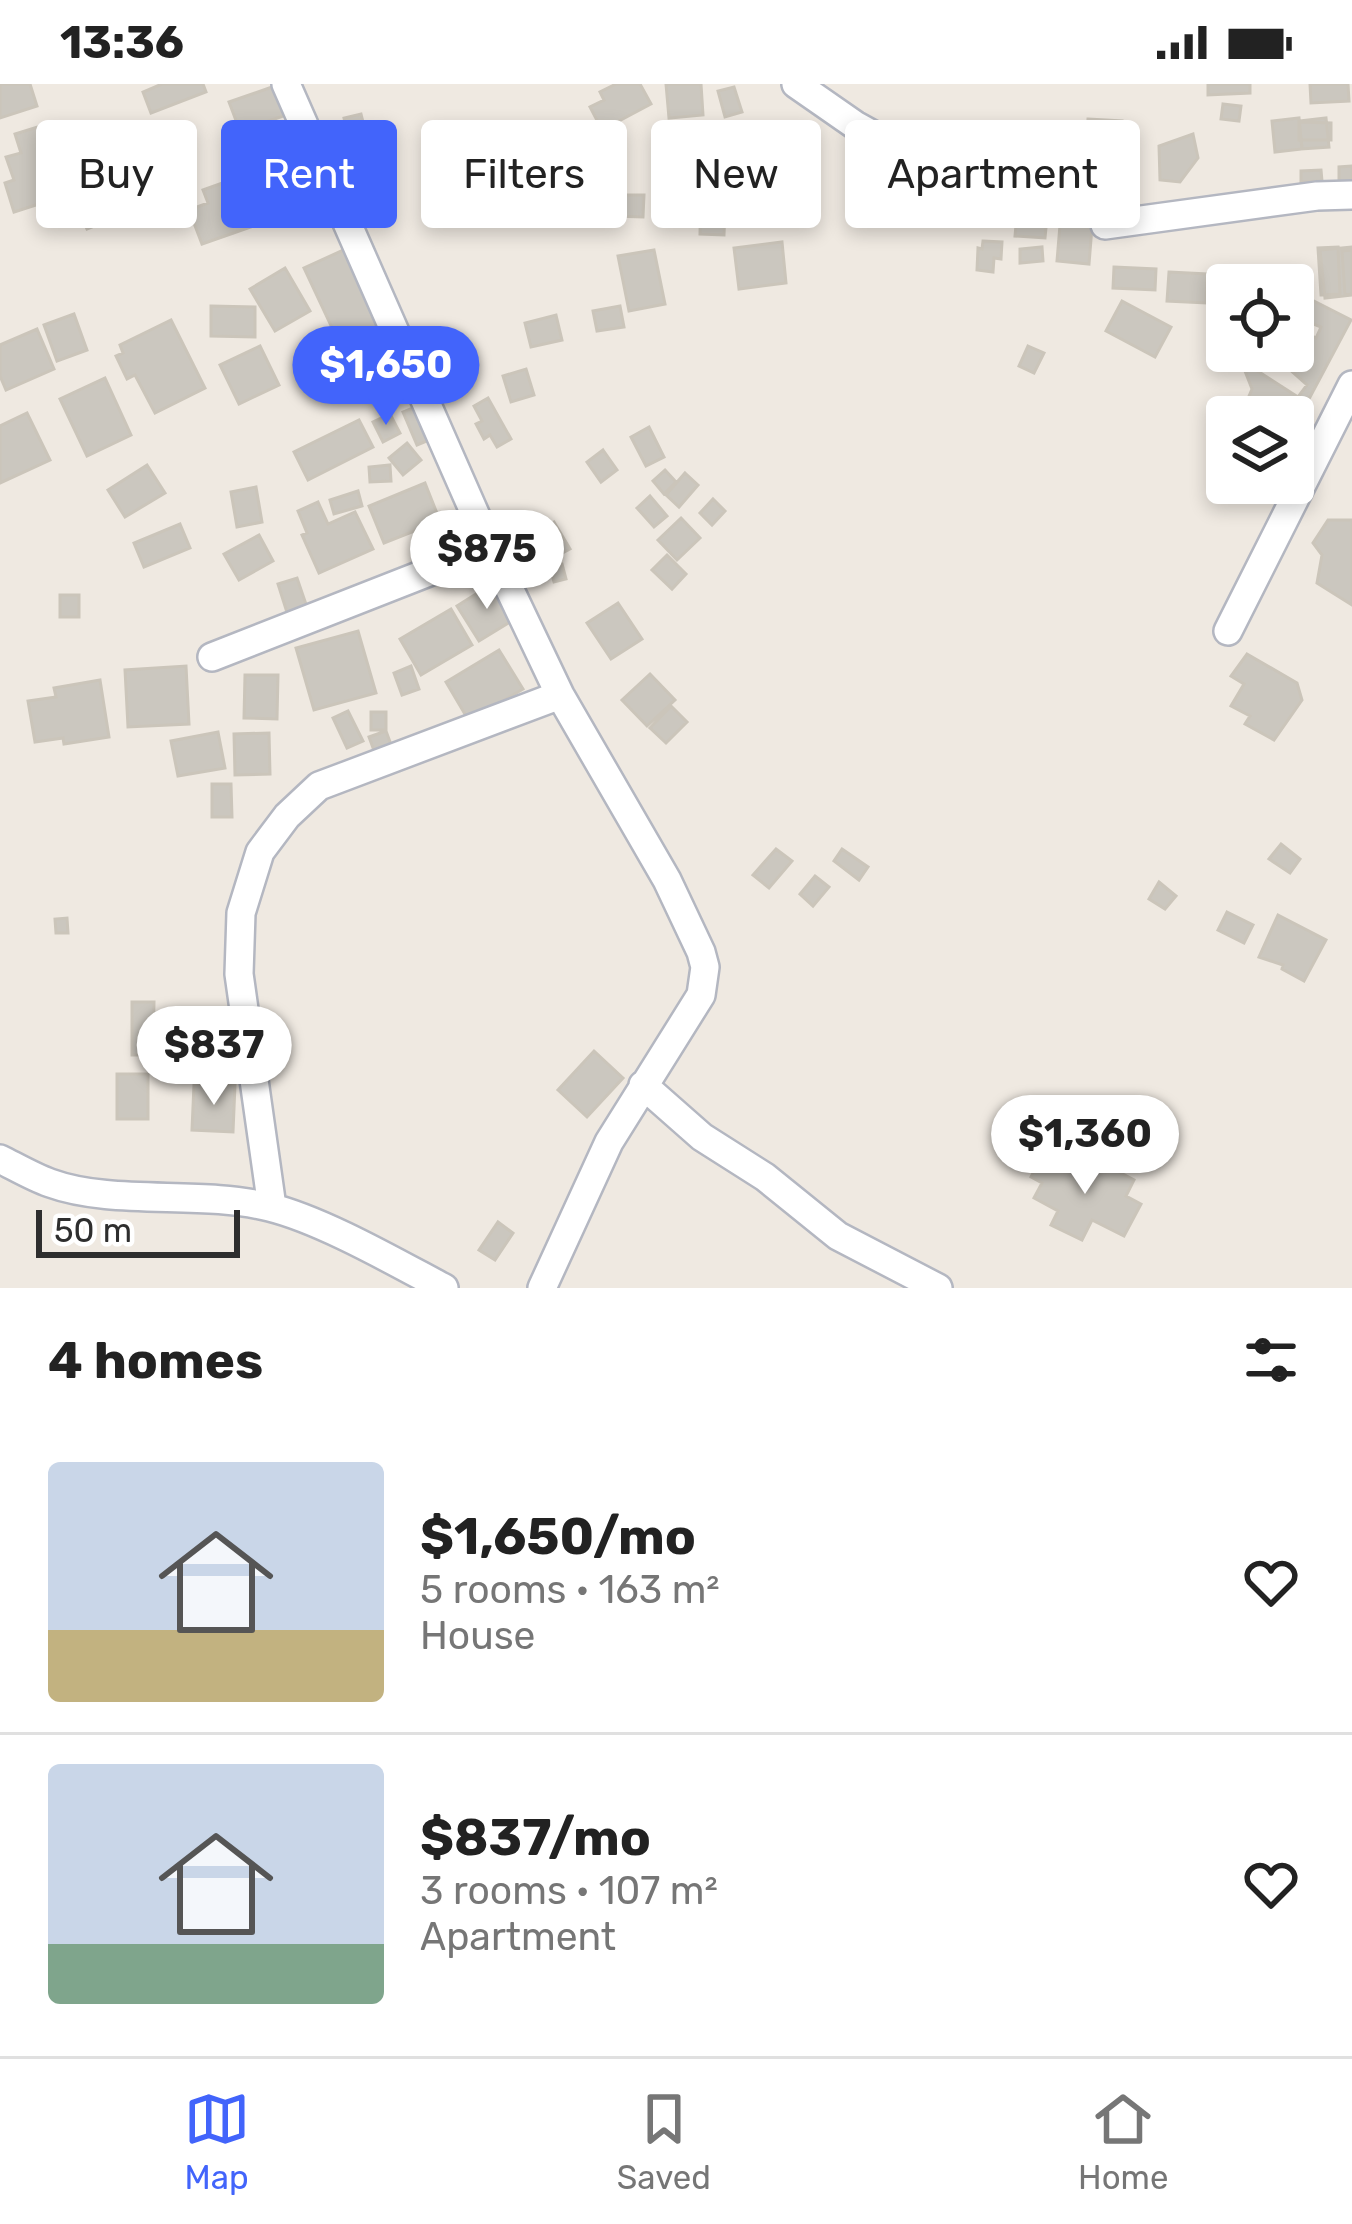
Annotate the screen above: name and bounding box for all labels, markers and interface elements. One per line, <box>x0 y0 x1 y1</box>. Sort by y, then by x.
text: 13:36 <box>60 16 184 69</box>
chip: Buy <box>36 120 197 228</box>
chip: Rent <box>221 120 397 228</box>
chip: Filters <box>421 120 627 228</box>
chip: New <box>651 120 821 228</box>
chip: Apartment <box>845 120 1140 228</box>
map controls <box>1206 264 1314 504</box>
button: locate <box>1206 264 1314 372</box>
pin: $1,650 <box>288 326 484 428</box>
text: $1,650 <box>319 342 453 388</box>
button: layers <box>1206 396 1314 504</box>
pin: $875 <box>416 510 558 612</box>
text: $875 <box>437 526 537 572</box>
pin: $837 <box>143 1006 285 1108</box>
text: $837 <box>164 1022 264 1068</box>
pin: $1,360 <box>987 1095 1183 1197</box>
text: $1,360 <box>1018 1111 1152 1157</box>
scale bar <box>36 1204 240 1257</box>
text: 50 m <box>54 1211 132 1250</box>
icon: filters <box>1238 1327 1304 1393</box>
text: 4 homes <box>48 1330 263 1391</box>
text: $1,650/mo <box>420 1506 696 1567</box>
icon: home <box>144 1510 288 1654</box>
icon: heart <box>1238 1549 1304 1615</box>
text: 5 rooms · 163 m² <box>420 1567 720 1613</box>
text: House <box>420 1613 535 1659</box>
text: $837/mo <box>420 1807 651 1868</box>
icon: home <box>144 1812 288 1956</box>
icon: heart <box>1238 1851 1304 1917</box>
text: 3 rooms · 107 m² <box>420 1868 718 1914</box>
text: Apartment <box>420 1914 616 1960</box>
tab: Map <box>184 2086 250 2197</box>
tab: Saved <box>617 2086 711 2197</box>
tab: Home <box>1078 2086 1168 2197</box>

